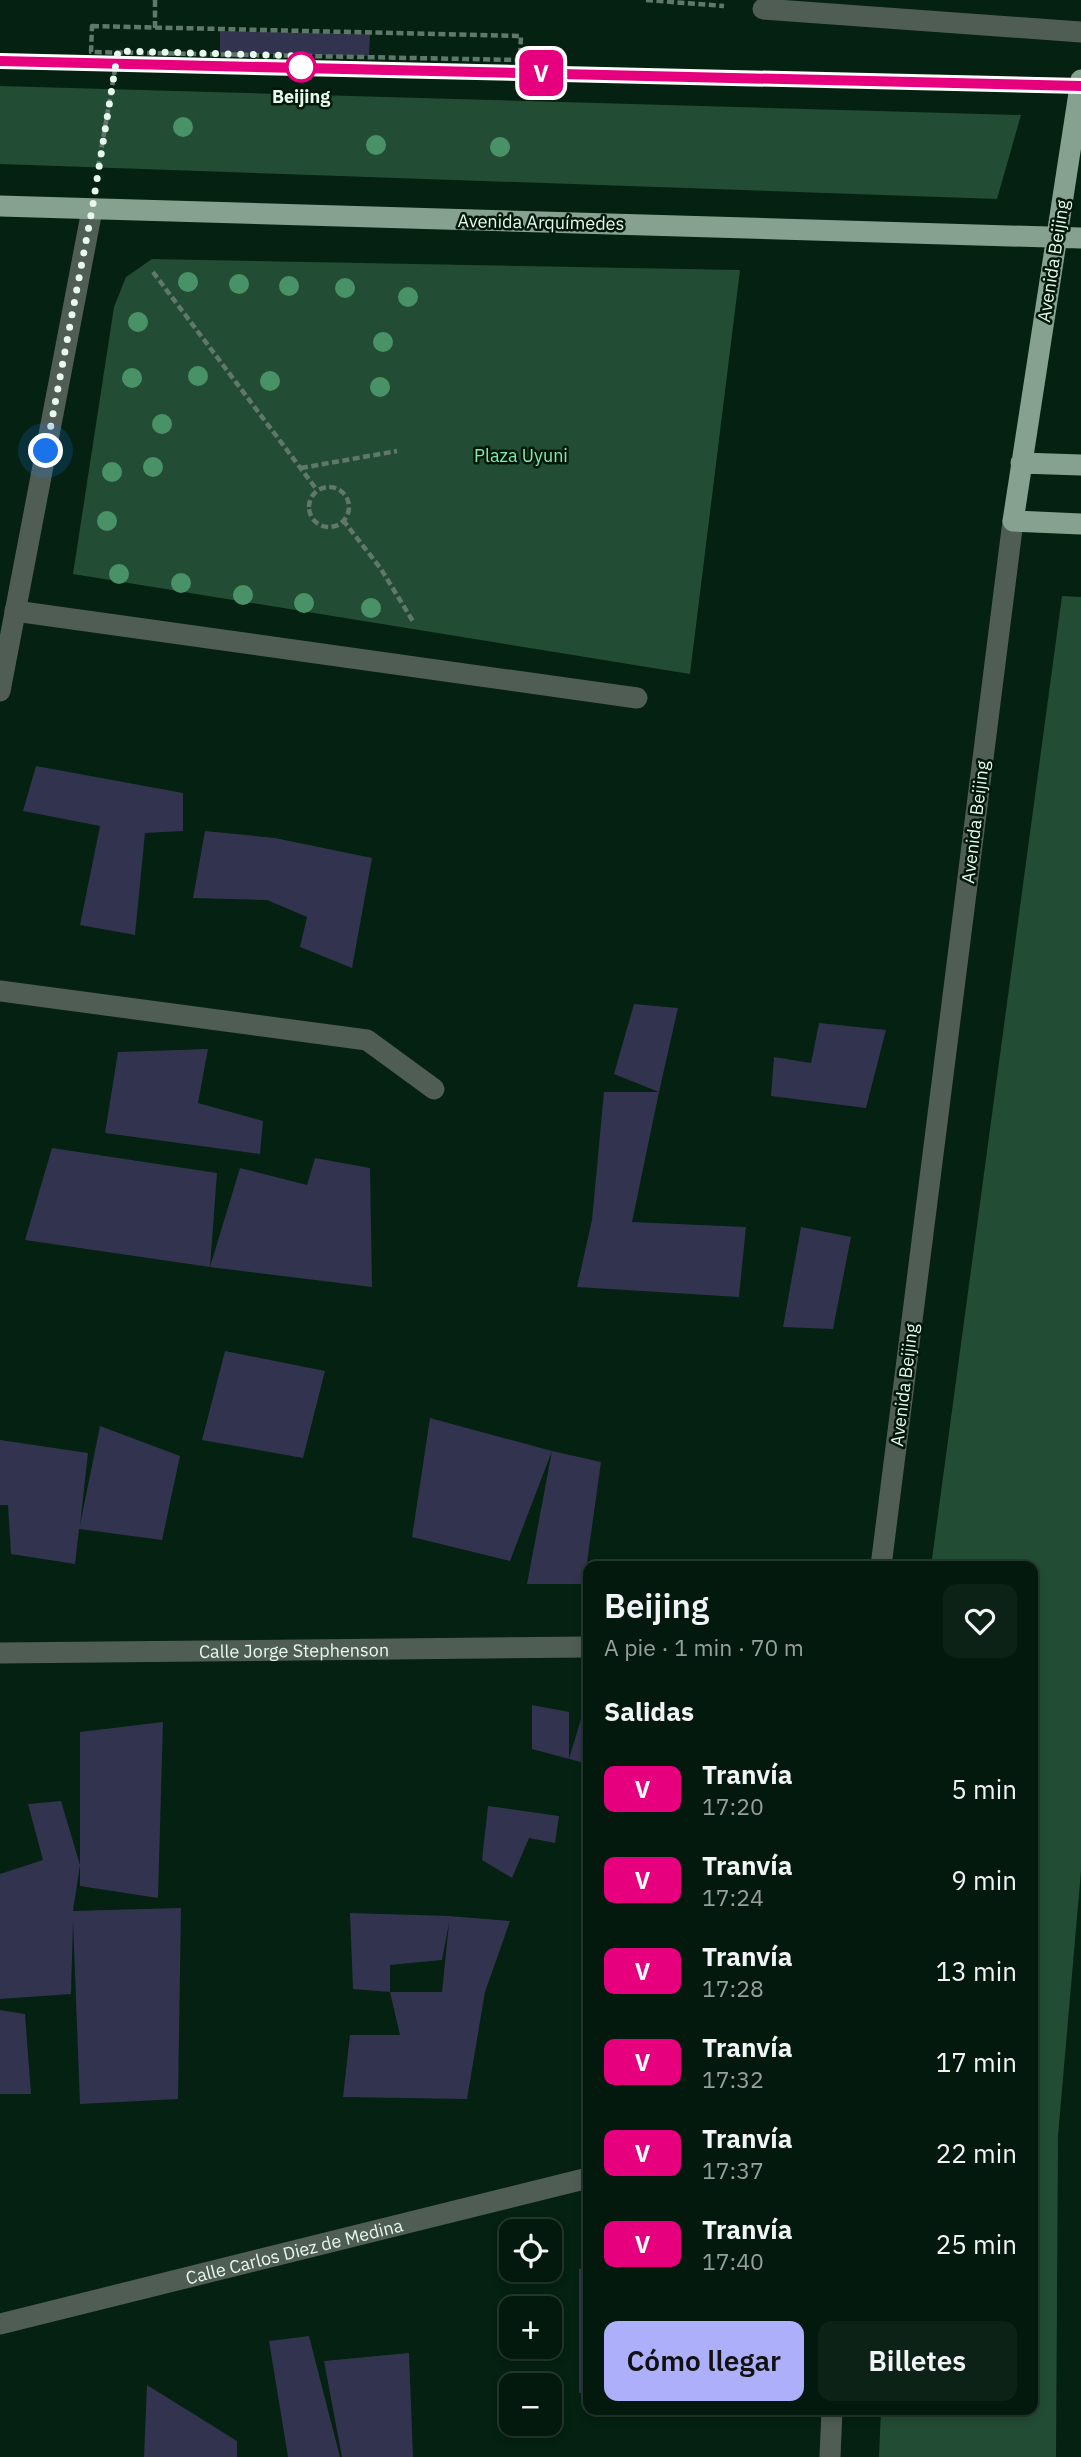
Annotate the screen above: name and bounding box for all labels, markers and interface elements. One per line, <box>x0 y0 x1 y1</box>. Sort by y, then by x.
line badge: V <box>518 50 564 96</box>
marker: Beijing <box>286 52 316 82</box>
text: V <box>533 57 549 89</box>
place label: Beijing <box>272 85 330 108</box>
street label: Avenida Beijing <box>1032 198 1074 324</box>
street label: Avenida Arquímedes <box>457 209 625 235</box>
your location <box>28 433 63 468</box>
park label: Plaza Uyuni <box>474 444 568 467</box>
street label: Avenida Beijing <box>956 759 994 885</box>
street label: Avenida Beijing <box>885 1322 923 1448</box>
text: Beijing <box>604 1584 709 1627</box>
button: heart <box>943 1584 1017 1658</box>
text: A pie · 1 min · 70 m <box>604 1632 804 1662</box>
street label: Calle Jorge Stephenson <box>199 1638 389 1662</box>
text: Salidas <box>604 1694 694 1728</box>
text: Tranvía <box>702 1757 792 1791</box>
text: 5 min <box>951 1772 1017 1806</box>
text: V <box>635 1773 650 1805</box>
text: 17:20 <box>702 1791 764 1821</box>
text: Tranvía <box>702 1848 792 1882</box>
text: 9 min <box>951 1863 1017 1897</box>
text: V <box>635 1864 650 1896</box>
text: 17:24 <box>702 1882 764 1912</box>
text: Tranvía <box>702 1939 792 1973</box>
text: 13 min <box>936 1954 1017 1988</box>
text: V <box>635 1955 650 1987</box>
text: 17:28 <box>702 1973 764 2003</box>
text: Tranvía <box>702 2030 792 2064</box>
text: 17 min <box>936 2045 1017 2079</box>
text: V <box>635 2046 650 2078</box>
text: 17:32 <box>702 2064 764 2094</box>
text: Tranvía <box>702 2121 792 2155</box>
text: 22 min <box>936 2136 1017 2170</box>
text: V <box>635 2137 650 2169</box>
text: 17:37 <box>702 2155 764 2185</box>
text: Tranvía <box>702 2212 792 2246</box>
street label: Calle Carlos Diez de Medina <box>183 2213 405 2289</box>
map controls <box>499 2219 562 2436</box>
button: locate <box>499 2219 562 2282</box>
text: 25 min <box>936 2227 1017 2261</box>
text: V <box>635 2228 650 2260</box>
text: 17:40 <box>702 2246 764 2276</box>
button: + <box>499 2296 562 2359</box>
button: Cómo llegar <box>604 2321 804 2401</box>
button: Billetes <box>818 2321 1017 2401</box>
button: − <box>499 2373 562 2436</box>

